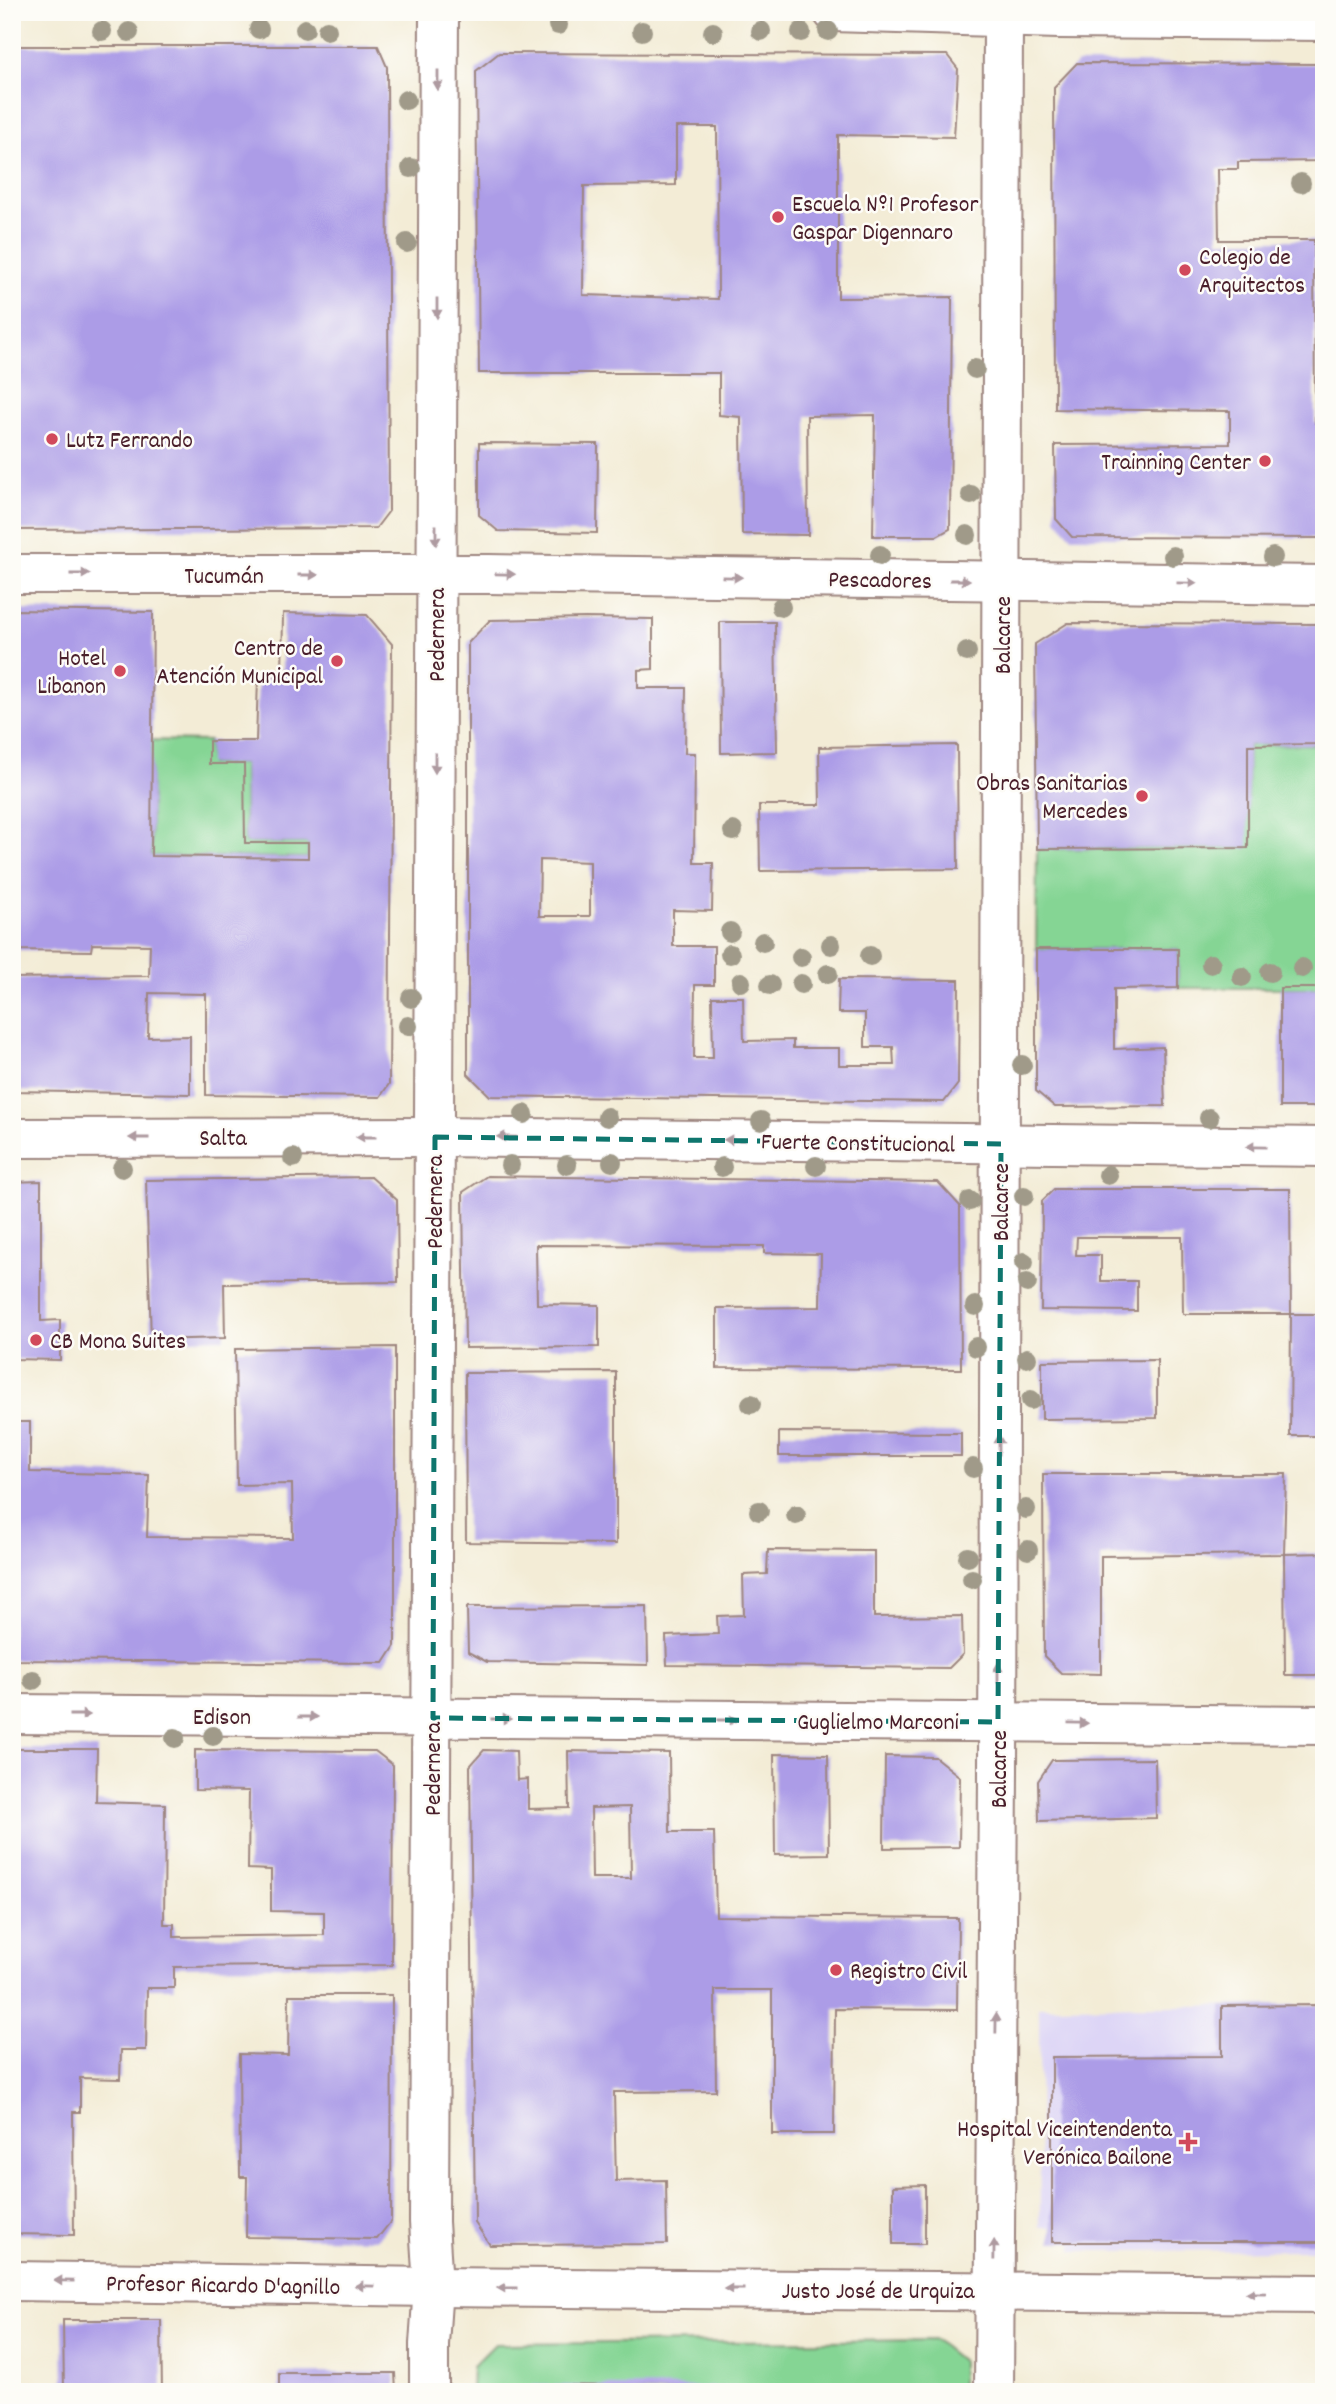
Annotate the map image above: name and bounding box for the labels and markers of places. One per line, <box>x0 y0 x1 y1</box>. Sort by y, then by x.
place label: Escuela Nº1 Profesor Gaspar Digennaro <box>792 189 979 251</box>
marker: Escuela Nº1 Profesor Gaspar Digennaro <box>770 209 786 225</box>
place label: Colegio de Arquitectos <box>1199 242 1305 304</box>
marker: Colegio de Arquitectos <box>1177 262 1193 278</box>
place label: Lutz Ferrando <box>66 425 193 459</box>
marker: Lutz Ferrando <box>44 431 60 447</box>
place label: Trainning Center <box>1101 447 1251 481</box>
marker: Trainning Center <box>1257 453 1273 469</box>
place label: Centro de Atención Municipal <box>156 633 323 695</box>
place label: Hotel Libanon <box>37 643 106 705</box>
marker: Centro de Atención Municipal <box>329 653 345 669</box>
marker: Hotel Libanon <box>112 663 128 679</box>
place label: Obras Sanitarias Mercedes <box>976 768 1128 830</box>
marker: Obras Sanitarias Mercedes <box>1134 788 1150 804</box>
place label: CB Mona Suites <box>50 1326 186 1360</box>
marker: CB Mona Suites <box>28 1332 44 1348</box>
place label: Registro Civil <box>850 1956 968 1990</box>
marker: Registro Civil <box>828 1962 844 1978</box>
place label: Hospital Viceintendenta Verónica Bailone <box>957 2114 1173 2176</box>
marker: Hospital Viceintendenta Verónica Bailone <box>1178 2132 1198 2152</box>

